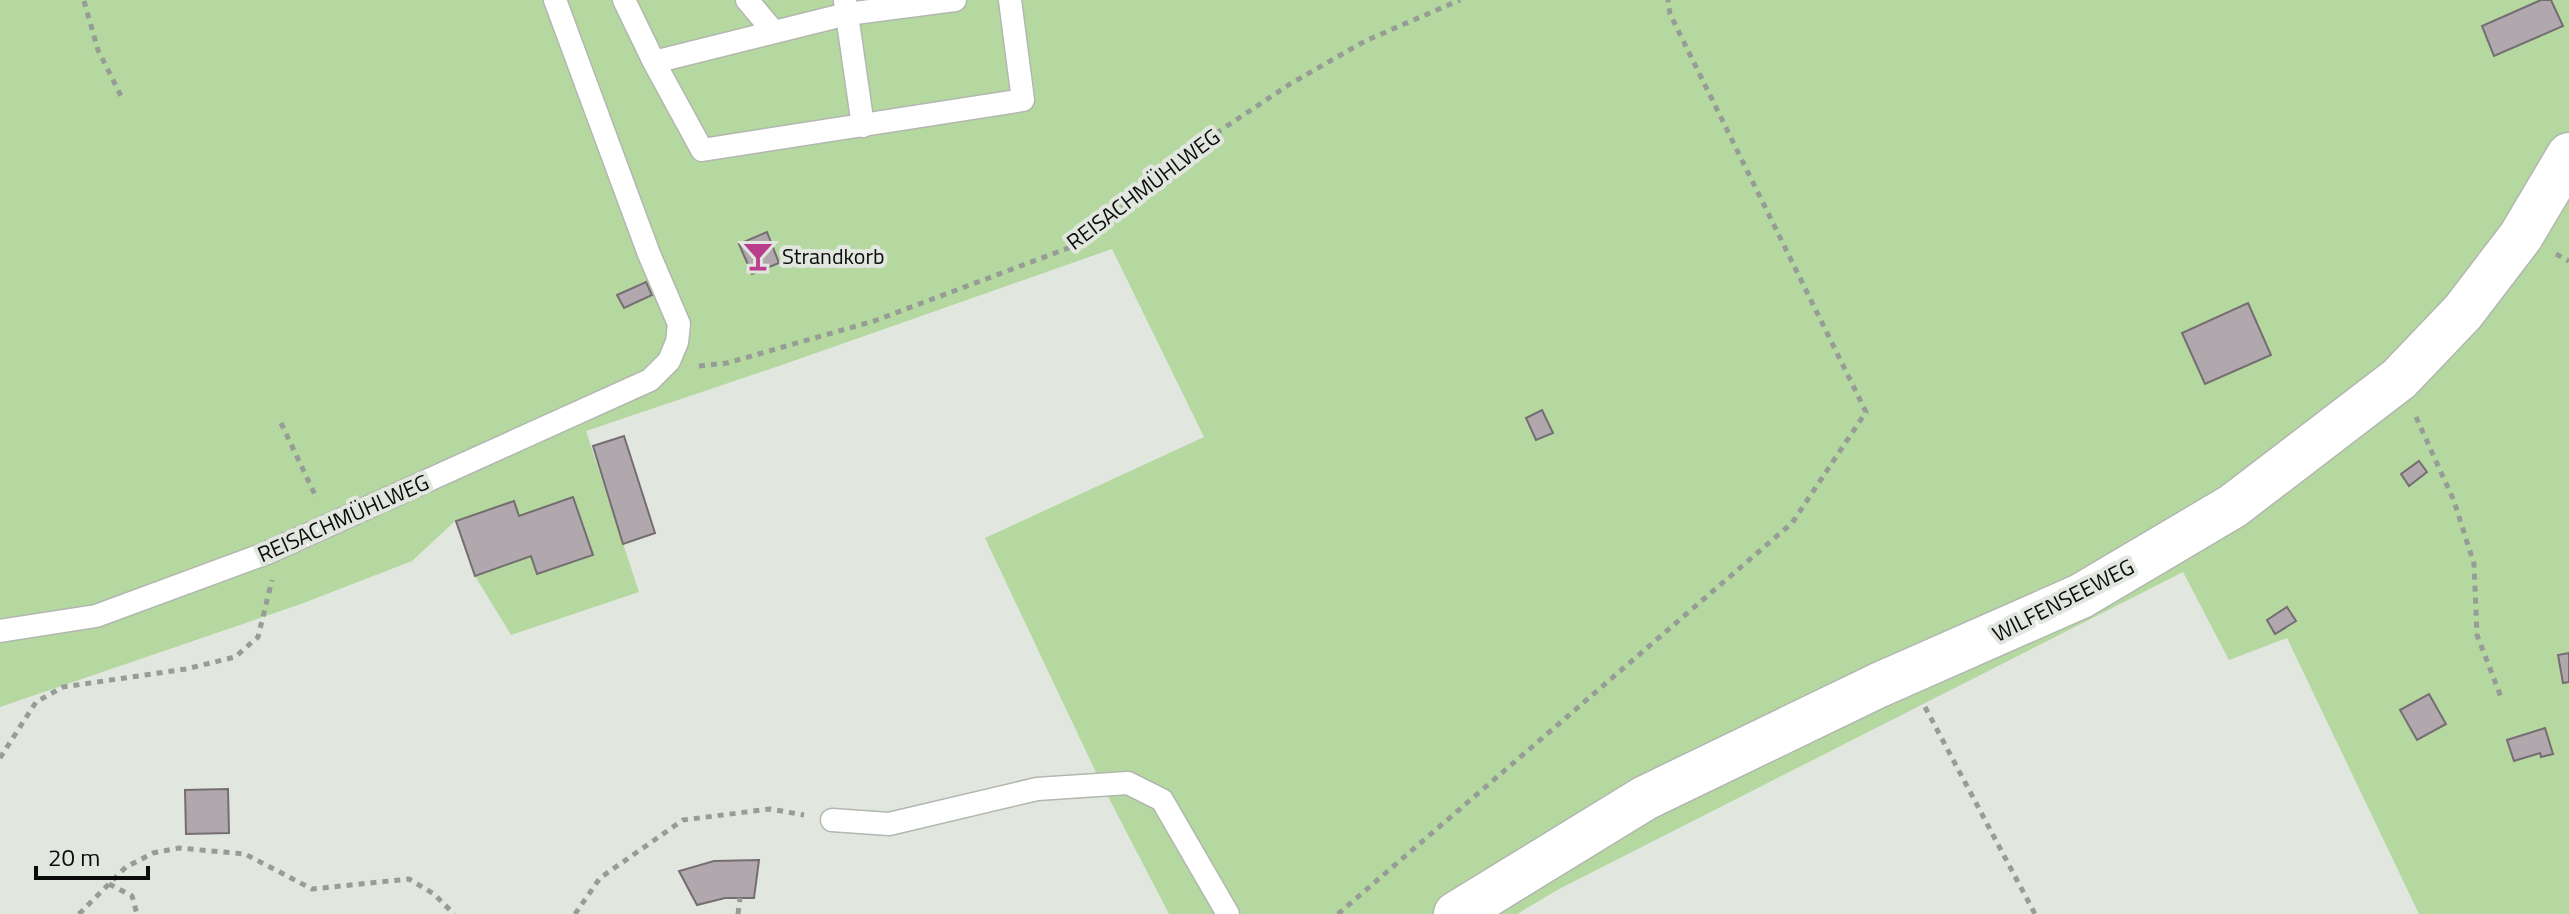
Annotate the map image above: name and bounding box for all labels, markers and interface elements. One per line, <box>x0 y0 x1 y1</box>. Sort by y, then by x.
street label: REISACHMÜHLWEG <box>1059 120 1227 258</box>
bar icon: Strandkorb <box>741 239 775 273</box>
place label: Strandkorb <box>782 239 885 273</box>
street label: REISACHMÜHLWEG <box>252 465 434 571</box>
street label: WILFENSEEWEG <box>1986 550 2140 650</box>
scale bar <box>36 830 148 880</box>
text: 20 m <box>48 839 100 875</box>

